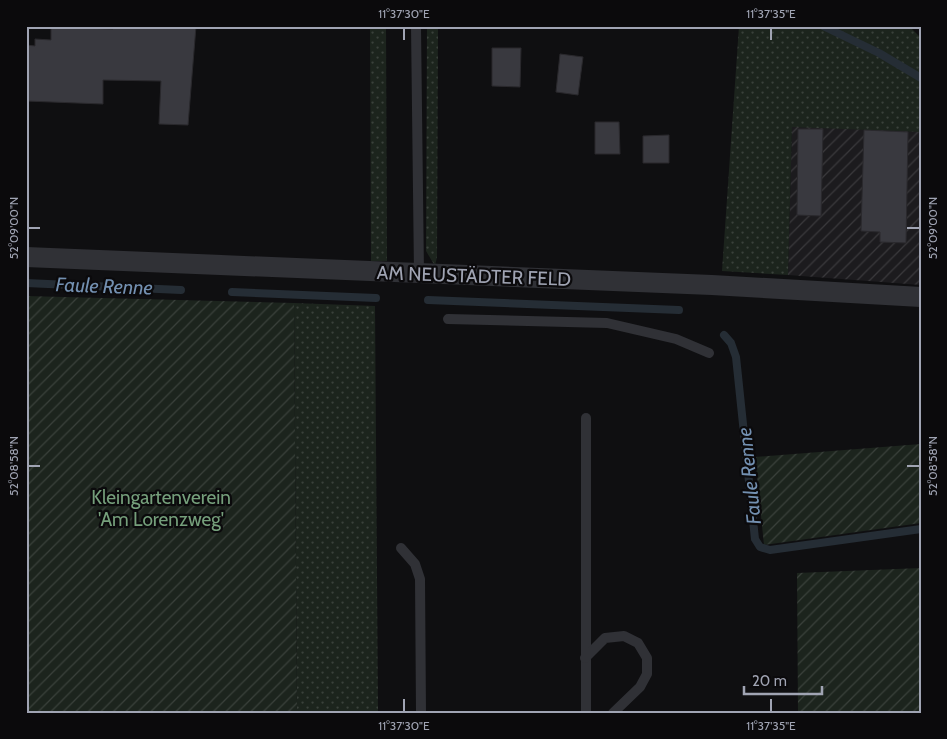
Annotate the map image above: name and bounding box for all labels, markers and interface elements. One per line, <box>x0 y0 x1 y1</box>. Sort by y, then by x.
text: 11°37'30"E <box>378 6 430 21</box>
text: 11°37'35"E <box>746 6 796 21</box>
text: 52°09'00"N <box>6 197 21 259</box>
text: 52°09'00"N <box>925 197 940 259</box>
street label: AM NEUSTÄDTER FELD <box>376 261 572 291</box>
water label: Faule Renne <box>55 272 153 300</box>
water label: Faule Renne <box>732 426 766 526</box>
text: 52°08'58"N <box>6 436 21 496</box>
text: 52°08'58"N <box>925 436 940 496</box>
park label: Kleingartenverein 'Am Lorenzweg' <box>91 486 231 531</box>
scale bar <box>744 664 822 696</box>
text: 20 m <box>752 672 787 690</box>
text: 11°37'30"E <box>378 718 430 733</box>
text: 11°37'35"E <box>746 718 796 733</box>

